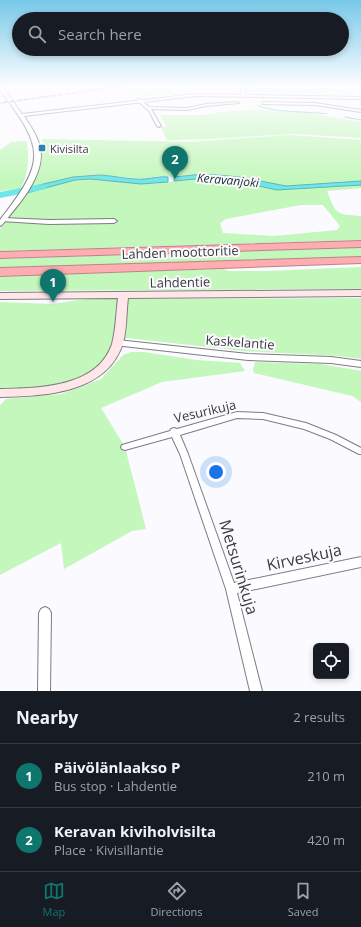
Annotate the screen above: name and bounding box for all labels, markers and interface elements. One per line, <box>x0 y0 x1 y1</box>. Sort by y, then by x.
search box <box>12 12 349 56</box>
icon: search <box>26 23 48 45</box>
text: Search here <box>58 24 142 44</box>
place label: Kivisilta <box>50 141 89 156</box>
marker: Kivisilta <box>37 143 47 153</box>
pin: 2 <box>162 146 188 179</box>
water label: Keravanjoki <box>196 169 261 191</box>
street label: Lahden moottoritie <box>121 241 239 263</box>
pin: 1 <box>40 269 66 302</box>
street label: Lahdentie <box>150 272 210 292</box>
street label: Kaskelantie <box>205 331 275 353</box>
street label: Vesurikuja <box>172 395 238 427</box>
your location <box>206 462 226 482</box>
street label: Metsurinkuja <box>214 517 264 617</box>
street label: Kirveskuja <box>264 538 344 576</box>
map controls <box>313 643 349 679</box>
button: locate <box>313 643 349 679</box>
text: Nearby <box>16 706 78 729</box>
text: 2 results <box>293 708 345 726</box>
text: Päivölänlaakso P <box>54 757 180 777</box>
text: 1 <box>25 767 33 785</box>
text: 210 m <box>307 767 345 785</box>
text: Bus stop · Lahdentie <box>54 777 177 795</box>
text: Keravan kiviholvisilta <box>54 821 216 841</box>
text: 2 <box>25 831 33 849</box>
text: 420 m <box>307 831 345 849</box>
text: Place · Kivisillantie <box>54 841 164 859</box>
tab: Map <box>43 880 65 919</box>
tab: Directions <box>151 880 203 919</box>
tab: Saved <box>288 880 318 919</box>

